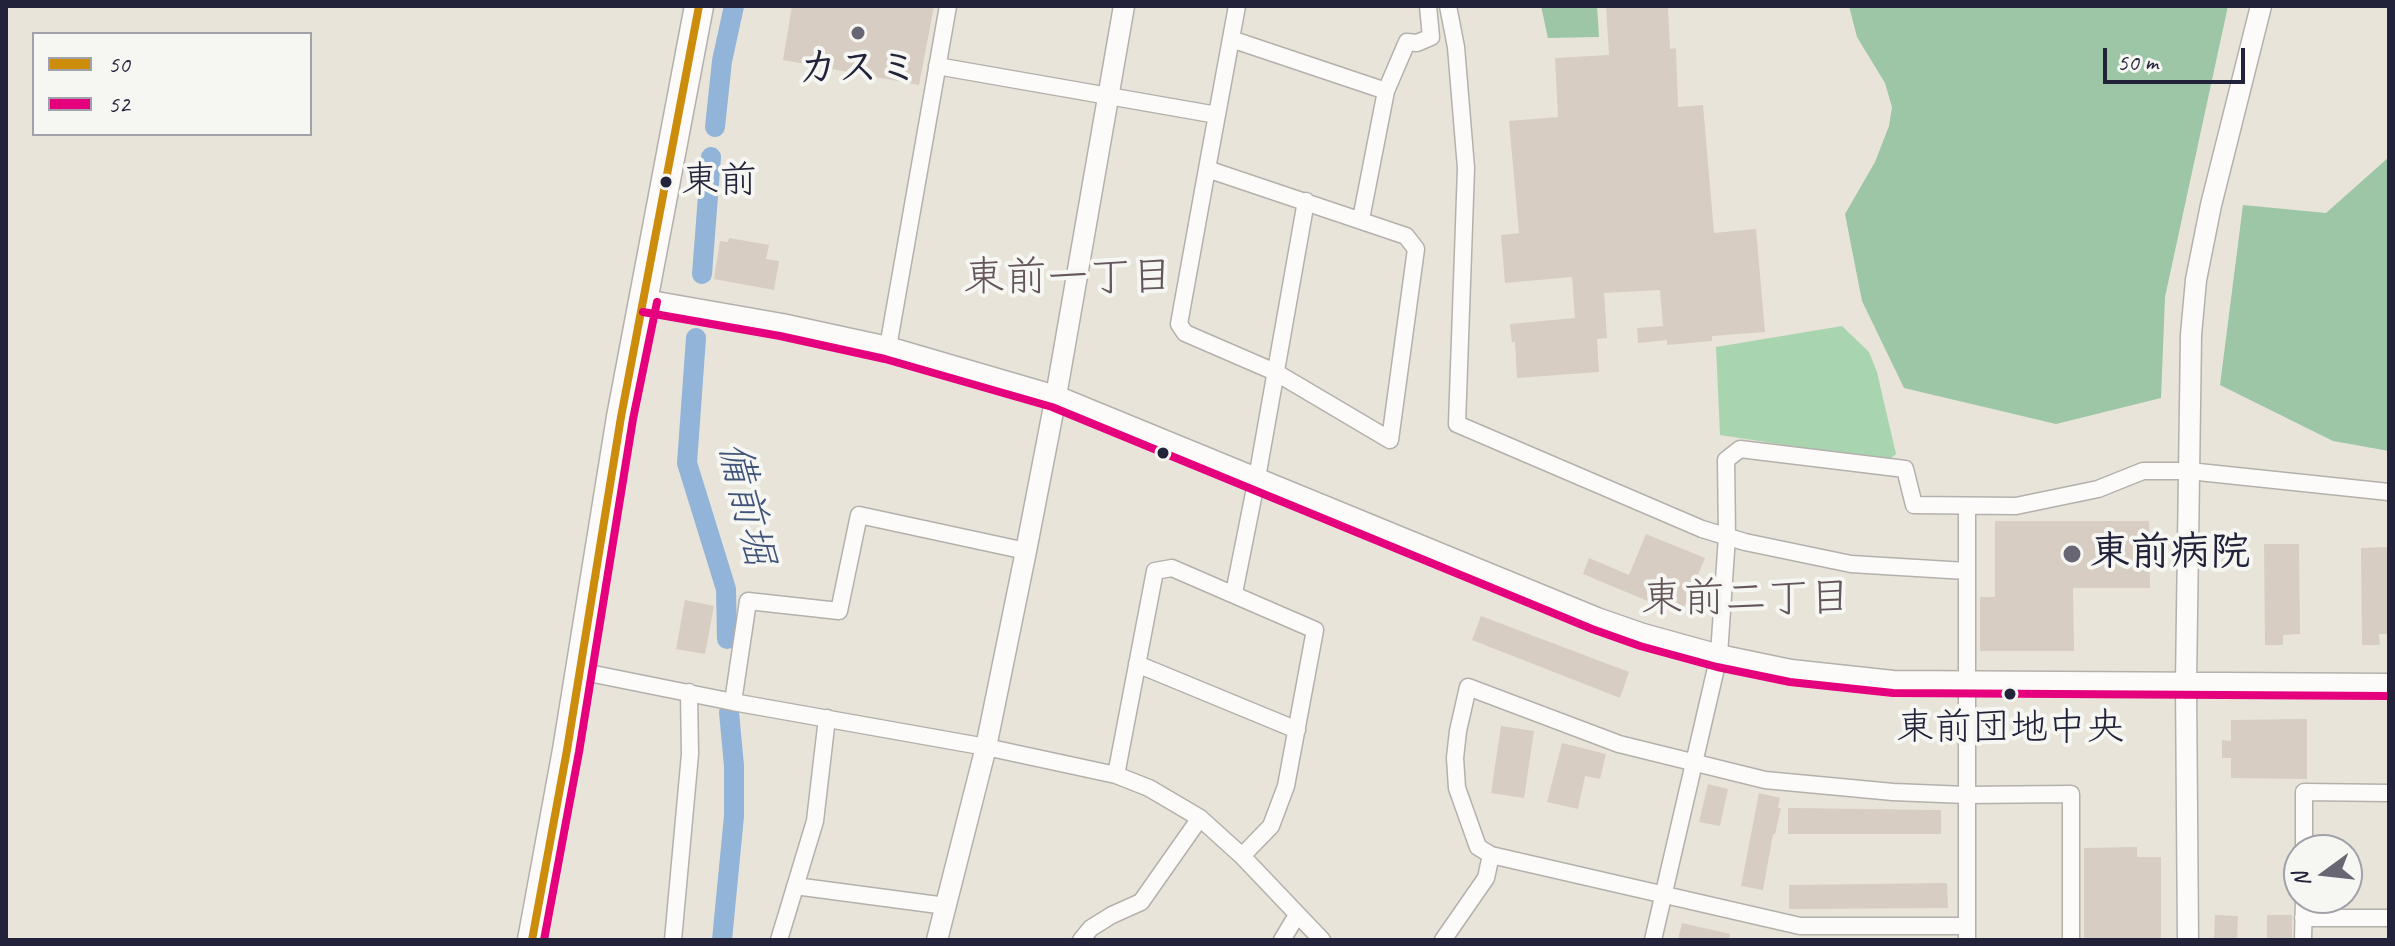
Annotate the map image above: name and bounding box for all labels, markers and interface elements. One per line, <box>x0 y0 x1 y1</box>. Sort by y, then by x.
marker: カスミ <box>849 24 867 42</box>
legend <box>32 32 312 136</box>
scale bar <box>2107 32 2249 82</box>
place label: カスミ <box>798 46 918 94</box>
text: 50 m <box>2117 47 2158 77</box>
text: 50 <box>108 49 130 79</box>
text: 52 <box>108 89 130 119</box>
place label: 東前 <box>681 159 757 205</box>
marker: 東前 <box>658 174 674 190</box>
district label: 東前一丁目 <box>963 254 1173 304</box>
water label: 備前堀 <box>706 437 784 571</box>
unlabelled marker <box>1155 445 1171 461</box>
place label: 東前病院 <box>2090 530 2250 578</box>
marker: 東前病院 <box>2061 543 2083 565</box>
district label: 東前二丁目 <box>1641 575 1851 625</box>
marker: 東前団地中央 <box>2002 686 2018 702</box>
place label: 東前団地中央 <box>1896 706 2124 752</box>
north arrow <box>2283 834 2363 914</box>
text: N <box>2286 869 2317 890</box>

